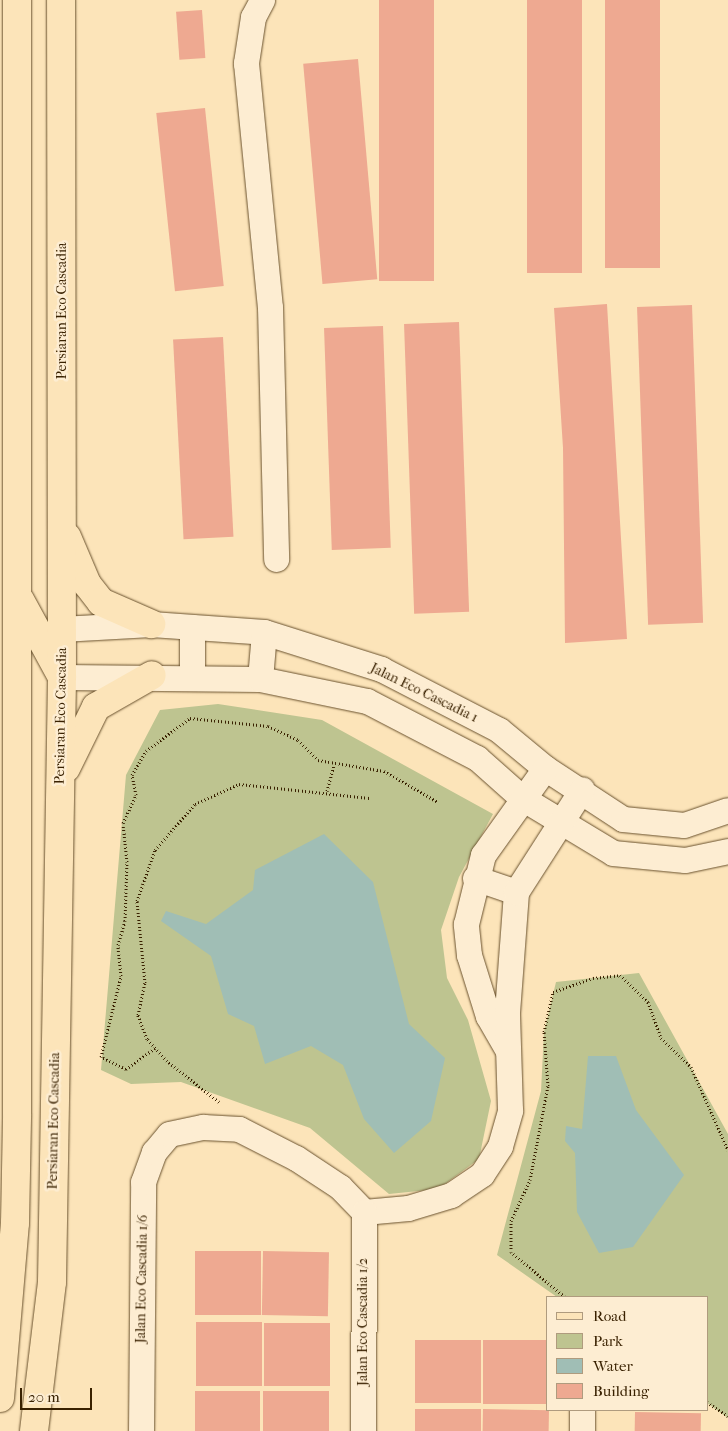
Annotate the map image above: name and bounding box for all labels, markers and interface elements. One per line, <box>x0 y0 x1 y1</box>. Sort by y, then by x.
street label: Persiaran Eco Cascadia <box>54 242 70 380</box>
street label: Persiaran Eco Cascadia <box>51 647 71 785</box>
street label: Jalan Eco Cascadia 1 <box>367 660 481 726</box>
street label: Persiaran Eco Cascadia <box>44 1052 64 1190</box>
street label: Jalan Eco Cascadia 1/6 <box>132 1215 152 1343</box>
street label: Jalan Eco Cascadia 1/2 <box>355 1258 371 1386</box>
legend <box>546 1296 708 1411</box>
text: Road <box>593 1307 626 1325</box>
text: Park <box>593 1332 623 1350</box>
text: Water <box>593 1357 633 1375</box>
scale bar <box>22 1378 95 1410</box>
text: Building <box>593 1382 649 1400</box>
text: 20 m <box>28 1388 60 1406</box>

